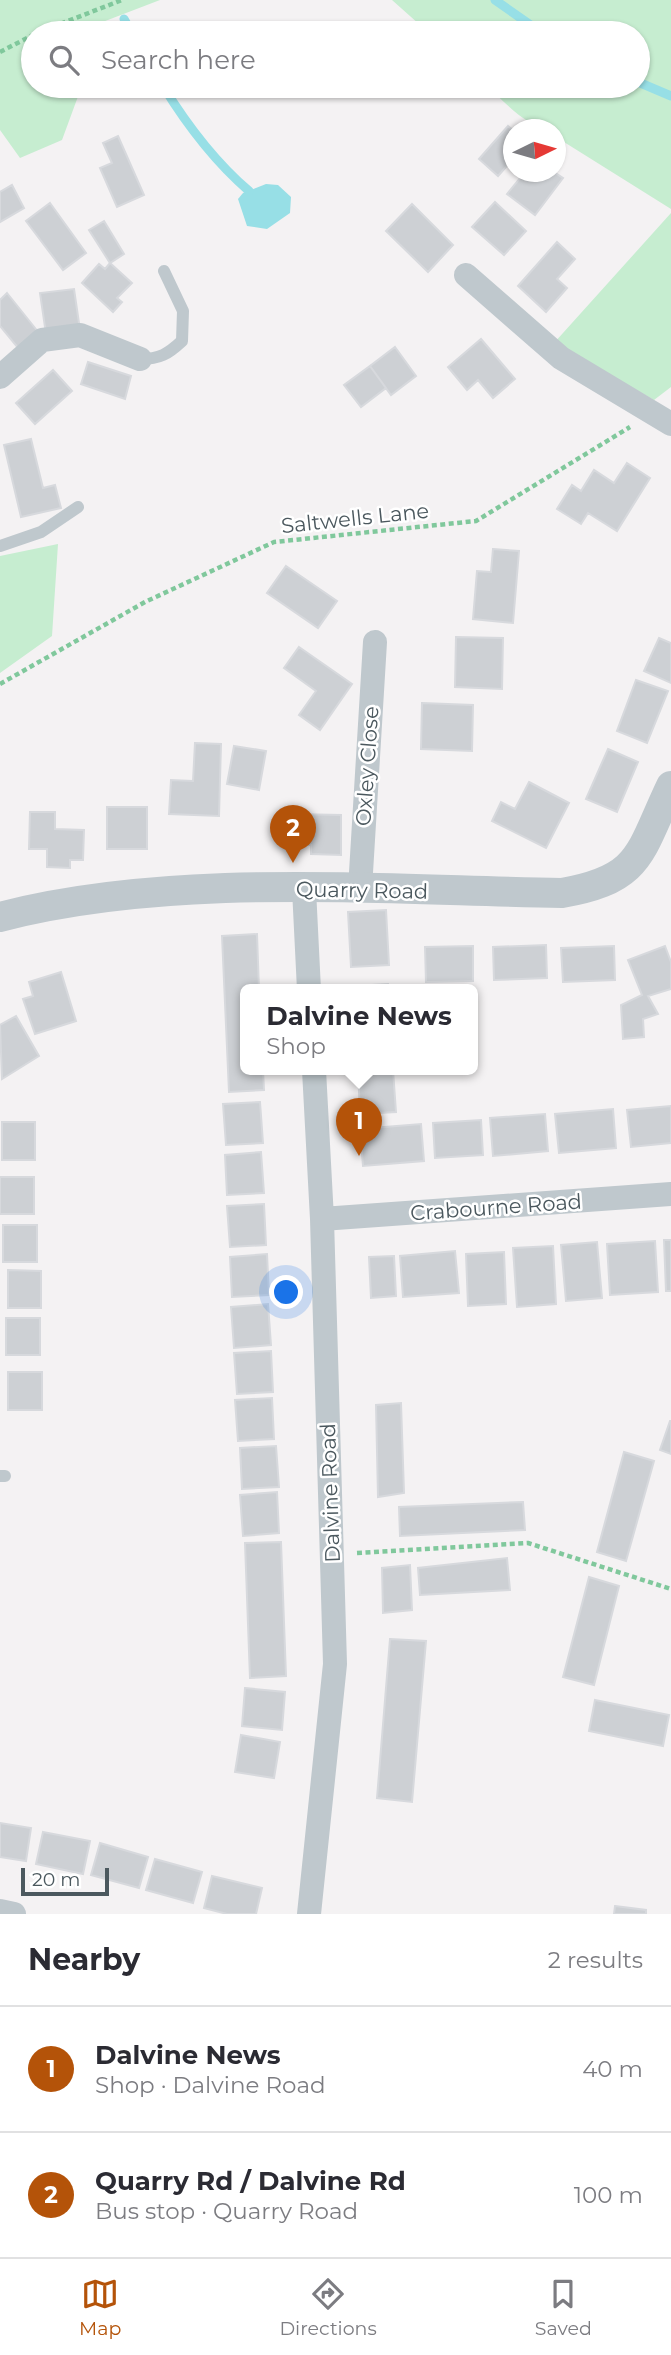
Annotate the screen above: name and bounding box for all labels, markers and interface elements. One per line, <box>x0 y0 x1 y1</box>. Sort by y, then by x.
search box <box>21 21 650 98</box>
icon: search <box>45 41 83 79</box>
text: Search here <box>101 44 256 76</box>
north arrow <box>503 119 566 182</box>
street label: Saltwells Lane <box>280 498 430 538</box>
street label: Oxley Close <box>350 705 384 827</box>
pin: 2 <box>270 805 316 863</box>
street label: Quarry Road <box>296 876 428 904</box>
popup <box>240 984 478 1075</box>
text: Dalvine News <box>266 1000 452 1032</box>
text: Shop <box>266 1032 326 1060</box>
pin: 1 <box>336 1098 382 1156</box>
street label: Crabourne Road <box>409 1189 583 1225</box>
your location <box>269 1275 303 1309</box>
street label: Dalvine Road <box>315 1423 345 1563</box>
scale bar <box>21 1865 108 1897</box>
text: 20 m <box>32 1868 80 1891</box>
text: Nearby <box>28 1941 140 1978</box>
text: 2 results <box>548 1946 643 1974</box>
text: Dalvine News <box>95 2039 281 2071</box>
text: 1 <box>46 2055 56 2083</box>
text: 40 m <box>582 2055 643 2083</box>
text: Shop · Dalvine Road <box>95 2071 326 2099</box>
text: Quarry Rd / Dalvine Rd <box>95 2165 406 2197</box>
text: 2 <box>44 2181 58 2209</box>
text: 100 m <box>574 2181 643 2209</box>
text: Bus stop · Quarry Road <box>95 2197 358 2225</box>
tab: Map <box>79 2275 121 2340</box>
tab: Directions <box>279 2275 377 2340</box>
tab: Saved <box>535 2275 592 2340</box>

